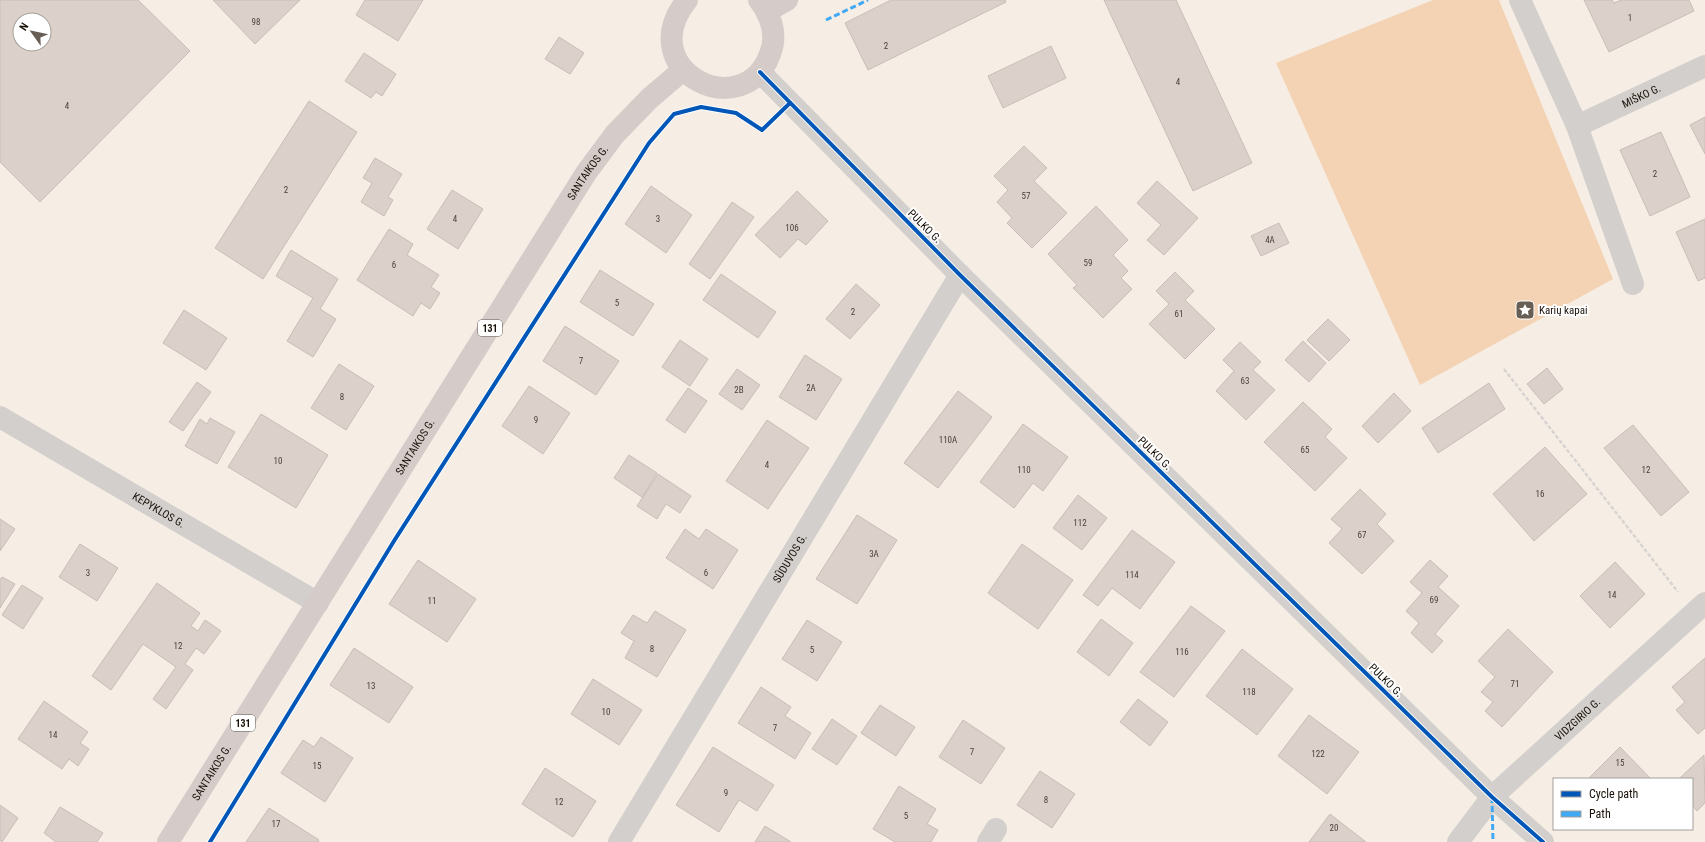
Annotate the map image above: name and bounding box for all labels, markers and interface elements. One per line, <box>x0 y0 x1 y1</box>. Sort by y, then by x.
north arrow <box>12 12 52 52</box>
house number: 1 <box>1628 13 1632 23</box>
house number: 98 <box>252 17 260 27</box>
text: N <box>17 20 31 33</box>
house number: 2 <box>884 41 889 51</box>
house number: 4 <box>1176 77 1181 87</box>
street label: MIŠKO G. <box>1620 82 1663 111</box>
house number: 4 <box>65 101 70 111</box>
street label: SANTAIKOS G. <box>565 143 611 203</box>
house number: 2 <box>1653 169 1658 179</box>
house number: 2 <box>284 185 289 195</box>
house number: 57 <box>1022 191 1031 201</box>
street label: PULKO G. <box>905 207 944 246</box>
house number: 4 <box>453 214 458 224</box>
house number: 3 <box>656 214 660 224</box>
house number: 106 <box>785 223 799 233</box>
house number: 4A <box>1265 235 1275 245</box>
house number: 59 <box>1084 258 1092 268</box>
house number: 6 <box>392 260 396 270</box>
house number: 5 <box>615 298 620 308</box>
place icon: Karių kapai <box>1514 299 1536 321</box>
place label: Karių kapai <box>1539 304 1587 317</box>
house number: 2 <box>851 307 856 317</box>
house number: 61 <box>1175 309 1183 319</box>
road number: 131 <box>478 320 502 336</box>
house number: 7 <box>579 356 584 366</box>
house number: 63 <box>1241 376 1249 386</box>
house number: 2A <box>806 383 816 393</box>
house number: 2B <box>734 385 744 395</box>
house number: 8 <box>340 392 344 402</box>
house number: 9 <box>534 415 538 425</box>
street label: SANTAIKOS G. <box>393 417 438 477</box>
street label: PULKO G. <box>1135 434 1174 473</box>
house number: 110A <box>939 435 957 445</box>
house number: 65 <box>1301 445 1310 455</box>
house number: 10 <box>274 456 282 466</box>
house number: 4 <box>765 460 770 470</box>
house number: 110 <box>1017 465 1031 475</box>
house number: 12 <box>1642 465 1651 475</box>
house number: 16 <box>1536 489 1544 499</box>
street label: KEPYKLOS G. <box>130 490 187 531</box>
house number: 112 <box>1073 518 1087 528</box>
house number: 67 <box>1358 530 1367 540</box>
street label: SŪDUVOS G. <box>770 532 810 585</box>
house number: 3A <box>869 549 879 559</box>
house number: 3 <box>86 568 90 578</box>
house number: 6 <box>704 568 708 578</box>
house number: 114 <box>1125 570 1139 580</box>
house number: 14 <box>1608 590 1617 600</box>
house number: 69 <box>1430 595 1438 605</box>
house number: 11 <box>428 596 436 606</box>
house number: 12 <box>174 641 183 651</box>
house number: 8 <box>650 644 654 654</box>
house number: 5 <box>810 645 815 655</box>
house number: 116 <box>1175 647 1189 657</box>
street label: PULKO G. <box>1366 661 1405 700</box>
house number: 71 <box>1511 679 1519 689</box>
house number: 13 <box>367 681 375 691</box>
house number: 118 <box>1242 687 1256 697</box>
street label: VIDZGIRIO G. <box>1552 695 1603 744</box>
house number: 10 <box>602 707 610 717</box>
road number: 131 <box>231 715 255 731</box>
house number: 7 <box>773 723 778 733</box>
house number: 14 <box>49 730 58 740</box>
street label: SANTAIKOS G. <box>190 742 234 803</box>
house number: 7 <box>970 747 975 757</box>
house number: 122 <box>1311 749 1325 759</box>
house number: 15 <box>1616 758 1625 768</box>
house number: 15 <box>313 761 322 771</box>
legend <box>1553 778 1693 830</box>
text: Cycle path <box>1589 787 1639 801</box>
house number: 9 <box>724 788 728 798</box>
house number: 8 <box>1044 795 1048 805</box>
house number: 12 <box>555 797 564 807</box>
text: Path <box>1589 807 1611 821</box>
house number: 5 <box>904 811 909 821</box>
house number: 17 <box>272 819 281 829</box>
house number: 20 <box>1330 823 1338 833</box>

